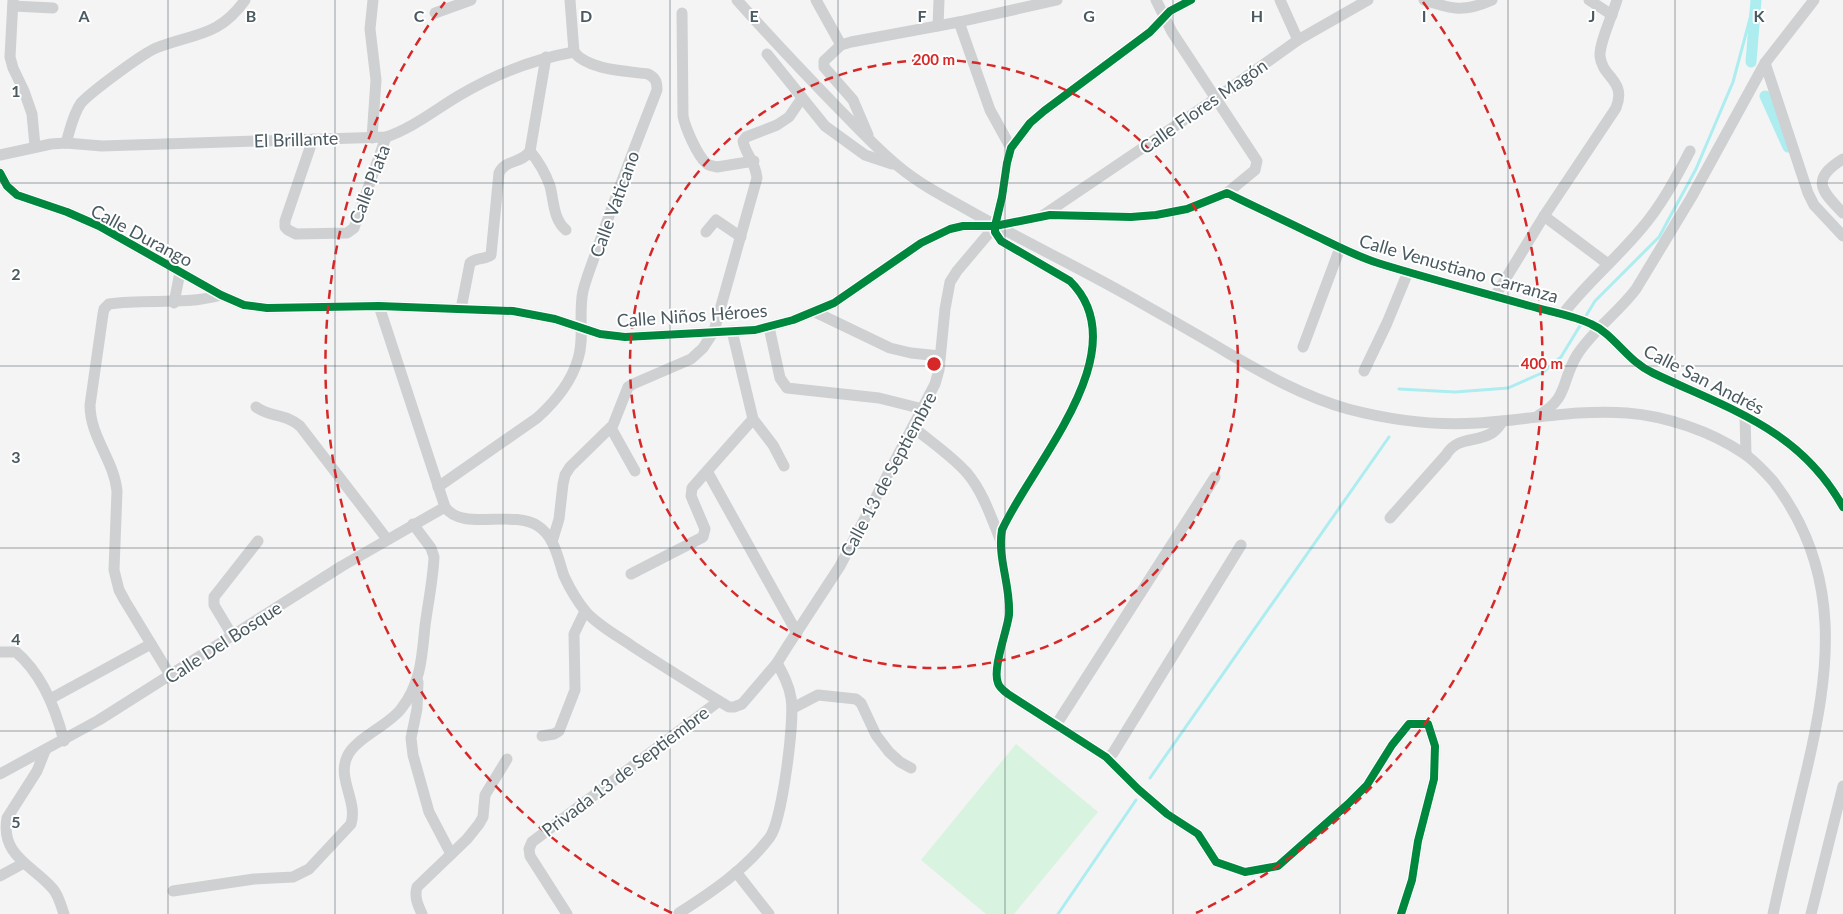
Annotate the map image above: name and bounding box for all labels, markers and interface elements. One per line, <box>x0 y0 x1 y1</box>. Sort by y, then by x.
text: A <box>77 6 90 25</box>
text: B <box>246 6 256 25</box>
text: C <box>414 6 425 25</box>
text: D <box>580 6 592 25</box>
text: E <box>749 6 759 25</box>
text: F <box>917 6 927 25</box>
text: G <box>1083 6 1095 25</box>
text: H <box>1251 6 1263 25</box>
text: I <box>1422 6 1426 25</box>
text: J <box>1589 6 1595 25</box>
text: K <box>1754 6 1766 25</box>
text: 200 m <box>913 50 955 68</box>
street label: Calle Flores Magón <box>1135 54 1271 158</box>
text: 1 <box>11 81 21 100</box>
street label: El Brillante <box>253 127 339 151</box>
street label: Calle Plata <box>344 141 394 227</box>
street label: Calle Vaticano <box>585 148 643 260</box>
street label: Calle Durango <box>87 199 197 271</box>
street label: Calle Venustiano Carranza <box>1357 229 1561 307</box>
text: 2 <box>11 264 21 283</box>
street label: Calle Niños Héroes <box>616 299 768 331</box>
street label: Calle San Andrés <box>1640 339 1768 419</box>
text: 400 m <box>1521 354 1563 372</box>
centre of rings <box>925 355 943 373</box>
street label: Calle 13 de Septiembre <box>835 388 941 560</box>
text: 3 <box>11 447 21 466</box>
street label: Calle Del Bosque <box>161 596 285 688</box>
text: 4 <box>11 629 21 648</box>
street label: Privada 13 de Septiembre <box>537 701 713 841</box>
text: 5 <box>11 812 21 831</box>

